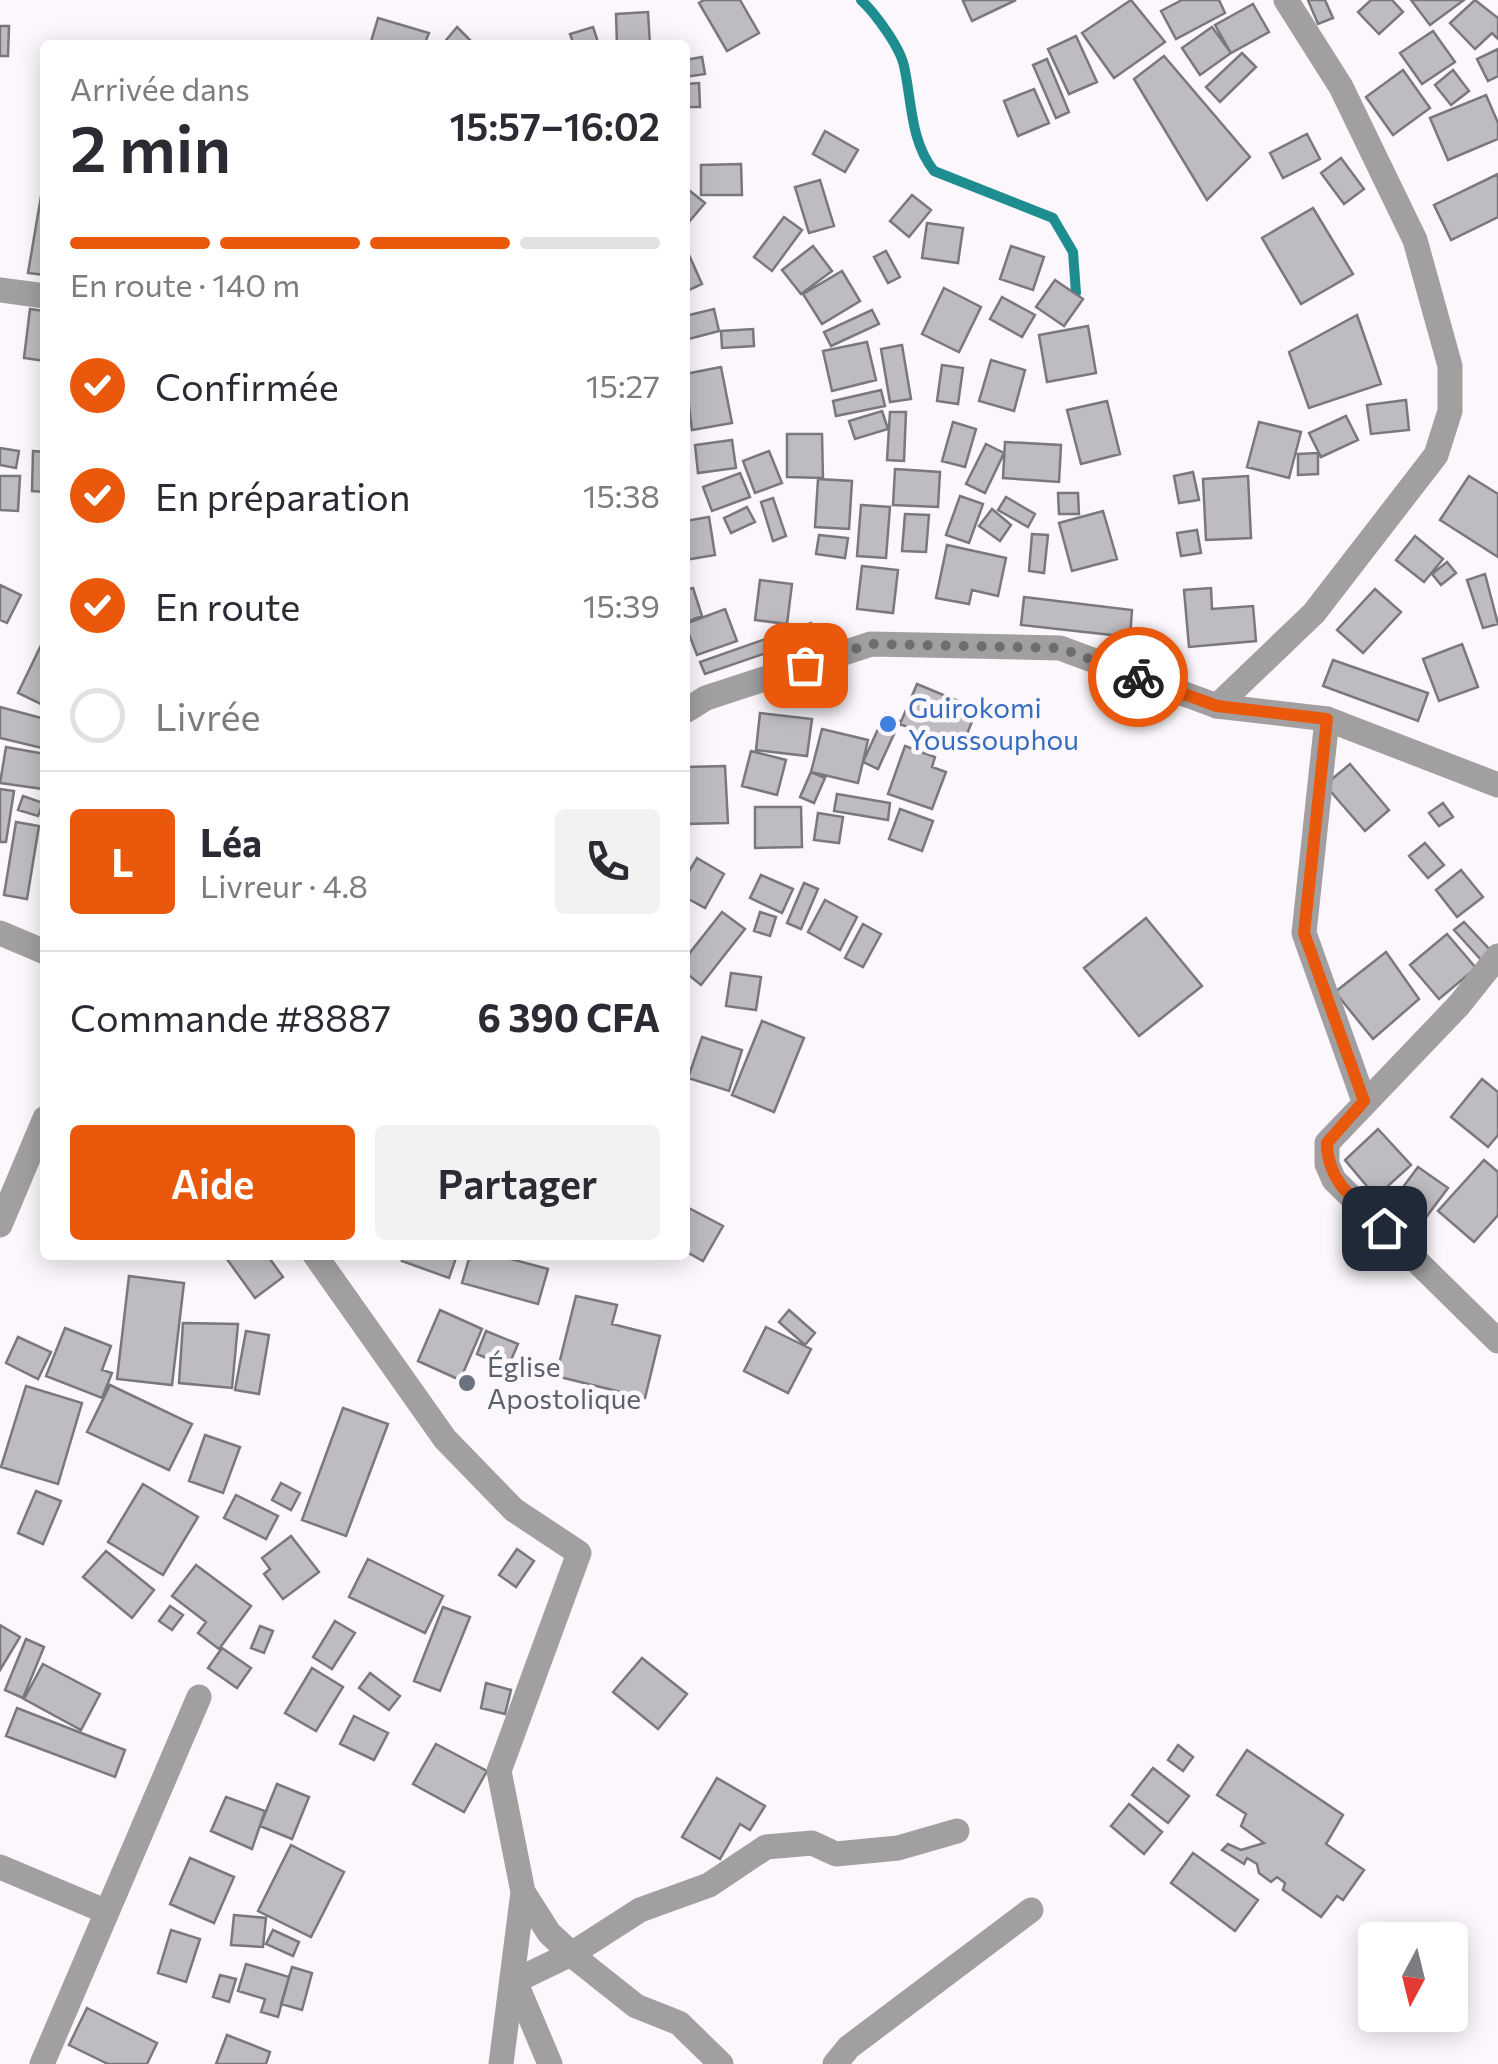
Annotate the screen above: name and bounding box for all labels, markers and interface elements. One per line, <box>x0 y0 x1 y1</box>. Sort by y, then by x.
text: Arrivée dans <box>70 68 250 108</box>
text: 15:57–16:02 <box>449 102 660 149</box>
text: 2 min <box>70 106 231 185</box>
text: En route · 140 m <box>70 264 300 304</box>
icon: check <box>70 358 125 413</box>
text: Confirmée <box>155 362 339 409</box>
text: 15:27 <box>586 365 660 405</box>
icon: check <box>70 468 125 523</box>
text: En préparation <box>155 472 411 519</box>
text: 15:38 <box>583 475 660 515</box>
icon: check <box>70 578 125 633</box>
text: En route <box>155 582 300 629</box>
text: 15:39 <box>583 585 660 625</box>
pin <box>763 623 848 708</box>
courier <box>1088 627 1188 727</box>
icon: bag <box>778 638 833 693</box>
icon: bike <box>1111 650 1166 705</box>
place label: Guirokomi Youssouphou <box>908 690 1079 756</box>
text: Livrée <box>155 692 261 739</box>
marker: Guirokomi Youssouphou <box>877 713 899 735</box>
button: phone <box>555 809 660 914</box>
text: Léa <box>200 818 262 865</box>
text: L <box>111 838 134 885</box>
text: Livreur · 4.8 <box>200 865 368 905</box>
text: Commande #8887 <box>70 993 391 1040</box>
text: 6 390 CFA <box>478 993 660 1040</box>
button: Aide <box>70 1125 355 1240</box>
button: Partager <box>375 1125 660 1240</box>
pin <box>1342 1186 1427 1271</box>
icon: home <box>1357 1201 1412 1256</box>
place label: Église Apostolique <box>487 1349 641 1415</box>
marker: Église Apostolique <box>456 1372 478 1394</box>
north arrow <box>1358 1922 1468 2032</box>
map controls <box>1358 1922 1468 2032</box>

